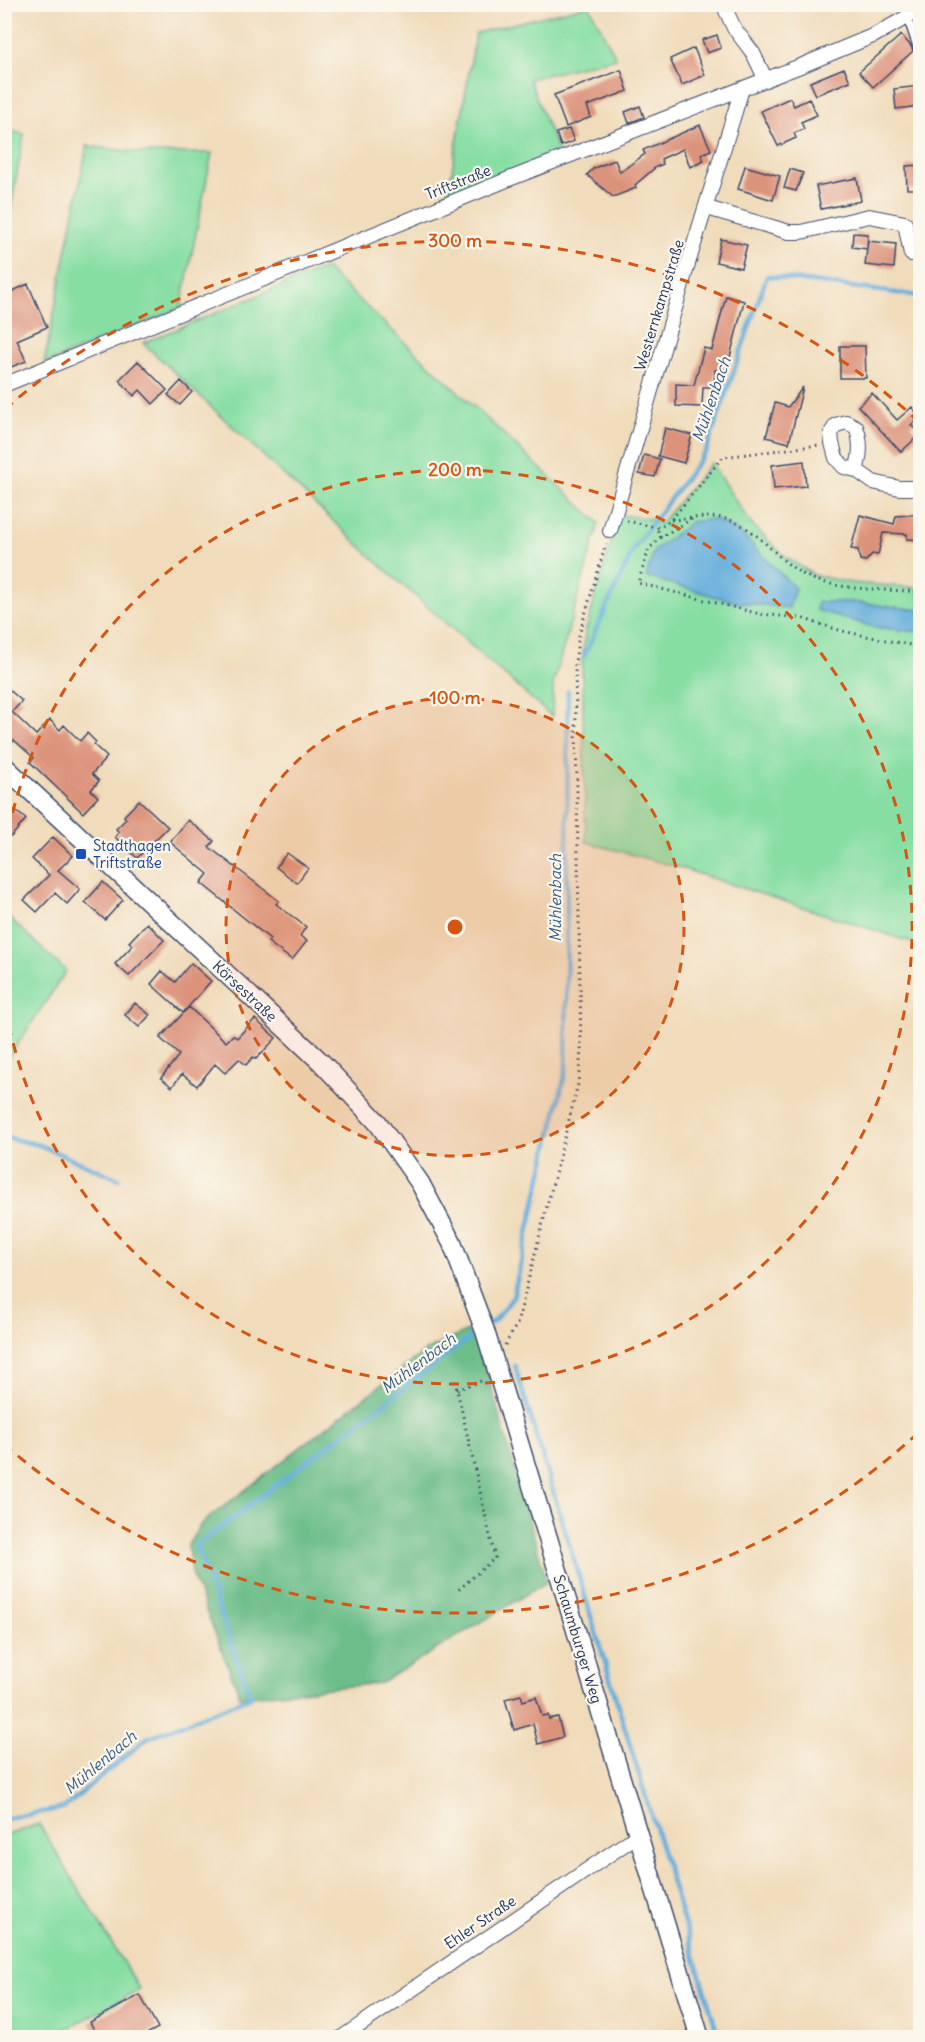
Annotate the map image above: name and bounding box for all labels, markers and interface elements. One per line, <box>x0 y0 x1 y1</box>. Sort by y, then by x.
street label: Triftstraße <box>422 160 494 204</box>
text: 300 m <box>428 229 482 252</box>
street label: Westernkampstraße <box>630 237 688 373</box>
water label: Mühlenbach <box>687 353 735 444</box>
text: 200 m <box>428 458 482 481</box>
text: 100 m <box>430 686 481 709</box>
place label: Stadthagen Triftstraße <box>93 836 171 872</box>
marker: Stadthagen Triftstraße <box>74 847 88 861</box>
water label: Mühlenbach <box>545 853 565 942</box>
centre of rings <box>445 917 465 937</box>
street label: Körsestraße <box>209 956 281 1026</box>
water label: Mühlenbach <box>377 1328 460 1398</box>
street label: Schaumburger Weg <box>549 1572 607 1706</box>
water label: Mühlenbach <box>60 1726 141 1798</box>
street label: Ehler Straße <box>440 1891 520 1953</box>

